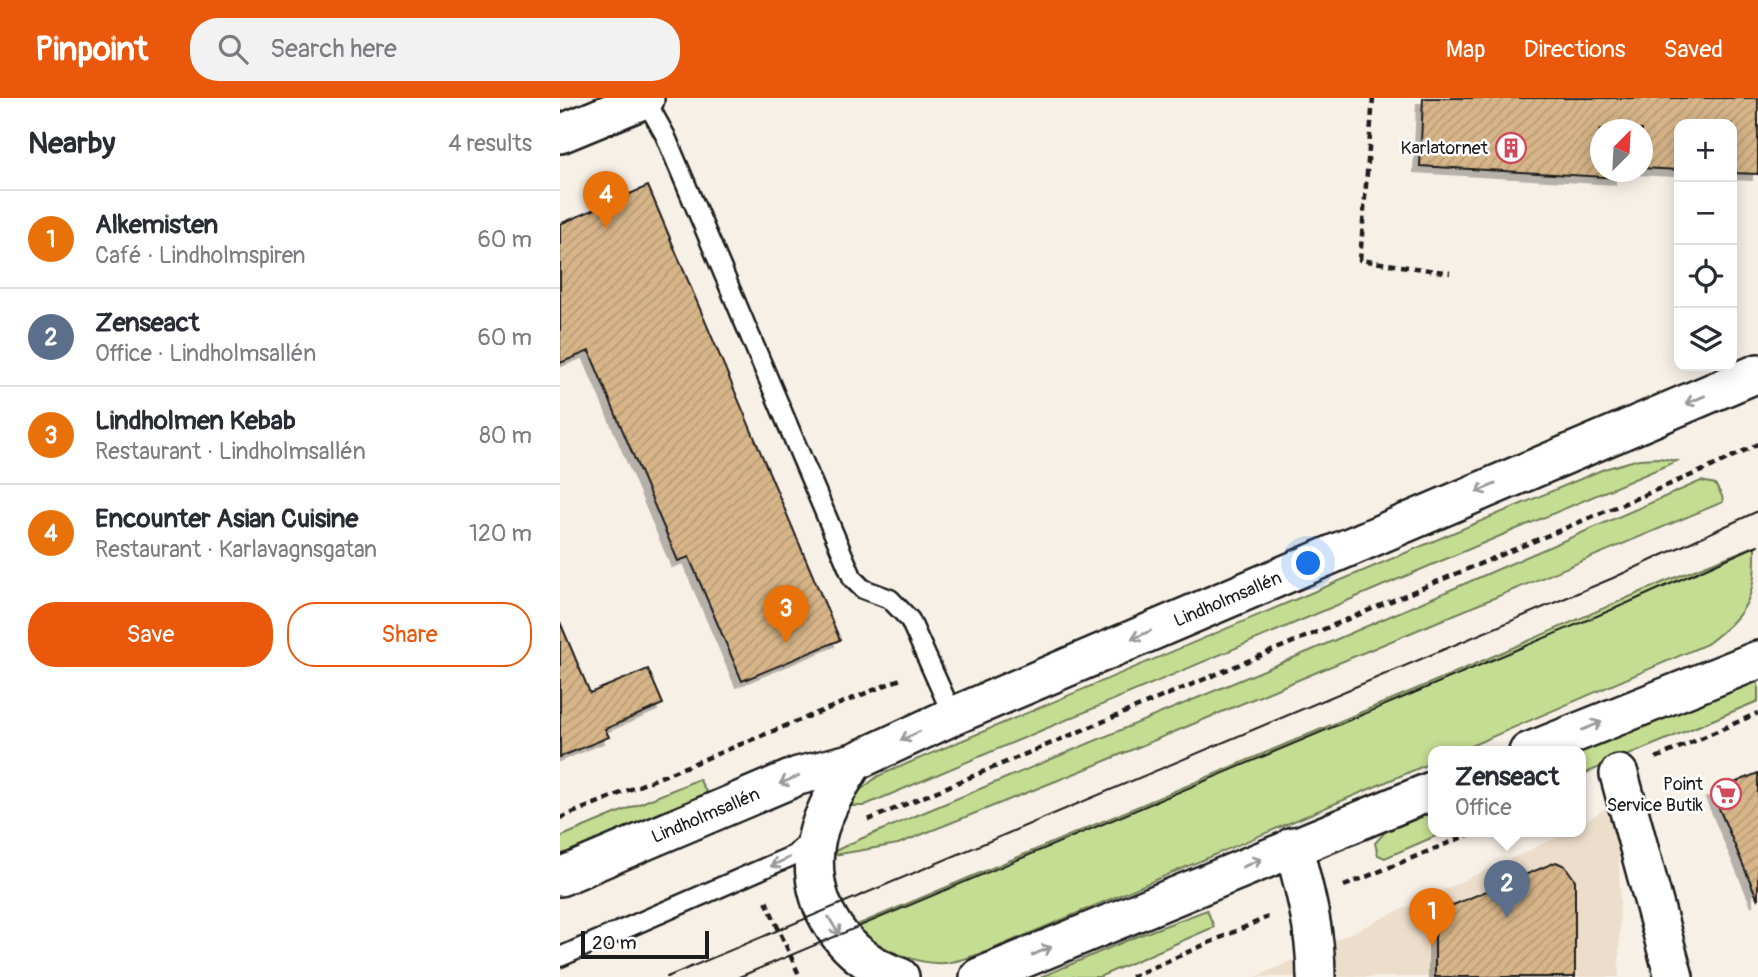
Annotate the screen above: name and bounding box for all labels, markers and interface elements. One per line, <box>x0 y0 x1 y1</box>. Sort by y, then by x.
search box <box>190 18 680 81</box>
text: Pinpoint <box>35 29 148 70</box>
icon: search <box>214 30 252 68</box>
text: Search here <box>270 33 397 65</box>
text: Map <box>1446 35 1486 64</box>
text: Directions <box>1524 35 1625 64</box>
text: Saved <box>1663 35 1723 64</box>
north arrow <box>1590 119 1653 182</box>
map controls <box>1674 119 1737 371</box>
button: + <box>1674 119 1737 182</box>
text: Nearby <box>28 125 115 162</box>
text: 4 results <box>448 129 532 158</box>
building icon: Karlatornet <box>1494 131 1528 165</box>
place label: Karlatornet <box>1401 137 1489 160</box>
pin: 4 <box>583 171 629 229</box>
button: − <box>1674 182 1737 245</box>
text: Alkemisten <box>95 209 218 241</box>
text: 1 <box>47 225 56 254</box>
text: 60 m <box>477 225 532 254</box>
text: Café · Lindholmspiren <box>95 241 306 270</box>
button: locate <box>1674 245 1737 308</box>
text: Zenseact <box>95 307 199 339</box>
button: layers <box>1674 308 1737 371</box>
text: 2 <box>45 323 57 352</box>
text: 60 m <box>477 323 532 352</box>
text: Office · Lindholmsallén <box>95 339 316 368</box>
one-way arrow <box>1685 394 1706 407</box>
text: Lindholmen Kebab <box>95 405 296 437</box>
text: 3 <box>45 421 57 450</box>
text: 80 m <box>479 421 532 450</box>
text: Restaurant · Lindholmsallén <box>95 437 366 466</box>
one-way arrow <box>1475 483 1497 496</box>
text: Encounter Asian Cuisine <box>95 503 358 535</box>
text: 4 <box>44 519 58 548</box>
text: 120 m <box>469 519 532 548</box>
text: Restaurant · Karlavagnsgatan <box>95 535 377 564</box>
your location <box>1291 546 1325 580</box>
street label: Lindholmsallén <box>1170 566 1285 633</box>
pin: 3 <box>763 585 809 643</box>
button: Save <box>28 602 273 667</box>
button: Share <box>287 602 532 667</box>
one-way arrow <box>1131 629 1152 642</box>
one-way arrow <box>1580 719 1602 732</box>
one-way arrow <box>900 730 921 743</box>
popup <box>1428 746 1586 837</box>
text: Zenseact <box>1455 761 1559 793</box>
place label: Point Service Butik <box>1607 773 1704 817</box>
one-way arrow <box>778 774 800 787</box>
supermarket icon: Point Service Butik <box>1709 777 1743 811</box>
street label: Lindholmsallén <box>648 783 763 849</box>
text: Office <box>1455 793 1512 822</box>
one-way arrow <box>769 856 791 869</box>
one-way arrow <box>1241 856 1262 869</box>
pin: 2 <box>1484 860 1530 918</box>
pin: 1 <box>1409 888 1455 946</box>
one-way arrow <box>828 916 842 936</box>
scale bar <box>581 928 709 960</box>
text: 20 m <box>592 931 637 955</box>
one-way arrow <box>1031 943 1052 956</box>

